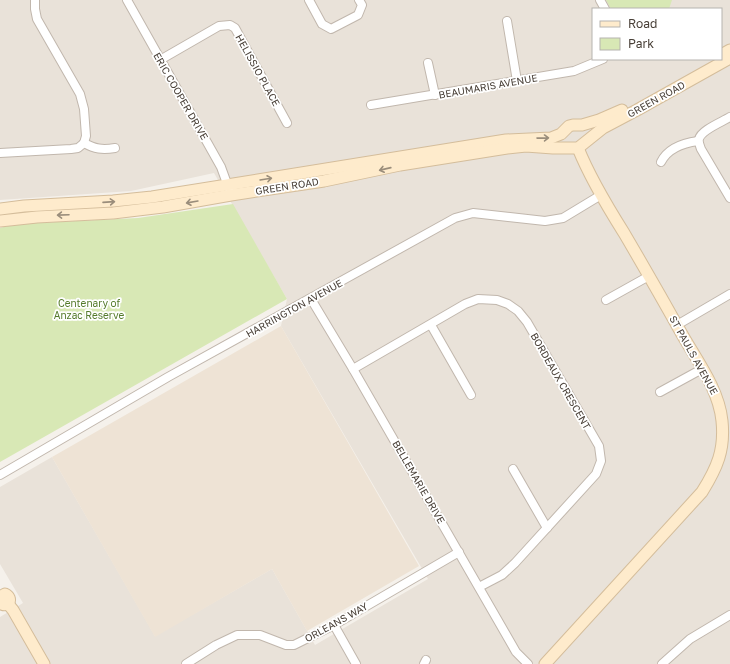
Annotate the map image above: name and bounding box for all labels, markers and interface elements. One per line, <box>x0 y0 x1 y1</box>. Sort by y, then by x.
legend <box>592 8 722 60</box>
text: Road <box>628 16 657 31</box>
street label: HELISSIO PLACE <box>233 32 283 108</box>
text: Park <box>628 36 654 51</box>
street label: ERIC COOPER DRIVE <box>151 50 211 142</box>
street label: BEAUMARIS AVENUE <box>438 71 538 101</box>
street label: GREEN ROAD <box>625 78 687 120</box>
one-way arrow <box>536 134 549 142</box>
one-way arrow <box>379 165 392 173</box>
street label: GREEN ROAD <box>255 175 319 197</box>
one-way arrow <box>260 175 273 183</box>
one-way arrow <box>102 198 115 205</box>
one-way arrow <box>186 198 199 206</box>
one-way arrow <box>57 212 70 219</box>
street label: HARRINGTON AVENUE <box>244 276 344 340</box>
park label: Centenary of Anzac Reserve <box>54 297 124 321</box>
street label: ST PAULS AVENUE <box>667 313 721 397</box>
street label: BORDEAUX CRESCENT <box>528 331 594 431</box>
street label: BELLEMARIE DRIVE <box>390 438 448 526</box>
street label: ORLEANS WAY <box>302 599 370 644</box>

